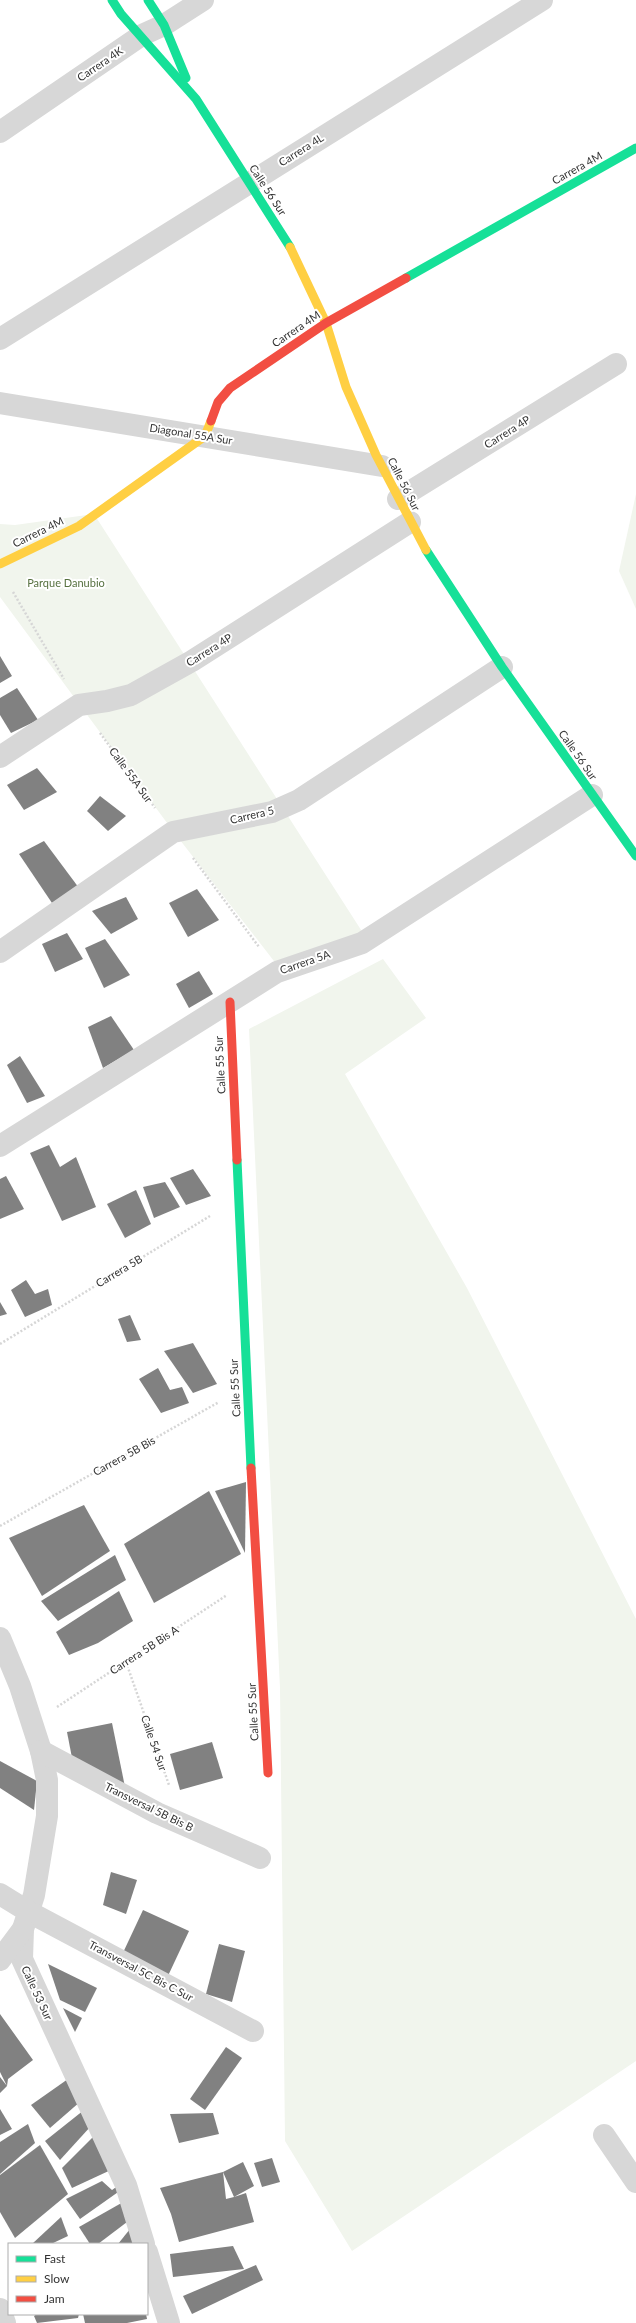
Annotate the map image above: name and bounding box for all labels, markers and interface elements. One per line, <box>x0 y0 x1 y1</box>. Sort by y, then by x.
street label: Carrera 4K <box>74 43 126 84</box>
street label: Carrera 4L <box>276 130 326 169</box>
street label: Carrera 4M <box>549 148 604 187</box>
street label: Calle 56 Sur <box>247 162 290 218</box>
street label: Carrera 4M <box>269 308 322 349</box>
street label: Carrera 4P <box>481 412 532 451</box>
street label: Diagonal 55A Sur <box>149 421 234 446</box>
street label: Calle 56 Sur <box>385 455 423 513</box>
street label: Carrera 4M <box>10 514 65 549</box>
park label: Parque Danubio <box>27 576 105 589</box>
street label: Carrera 4P <box>183 630 234 669</box>
street label: Calle 56 Sur <box>556 727 600 782</box>
street label: Calle 55A Sur <box>107 744 156 805</box>
street label: Carrera 5 <box>229 803 275 826</box>
street label: Carrera 5A <box>278 947 332 976</box>
street label: Calle 55 Sur <box>211 1036 228 1094</box>
street label: Carrera 5B <box>93 1252 144 1290</box>
street label: Calle 55 Sur <box>226 1359 243 1417</box>
street label: Carrera 5B Bis <box>90 1433 157 1478</box>
street label: Carrera 5B Bis A <box>107 1622 181 1677</box>
street label: Calle 55 Sur <box>244 1683 261 1741</box>
street label: Calle 54 Sur <box>139 1713 170 1772</box>
street label: Transversal 5B Bis B <box>103 1779 196 1834</box>
street label: Transversal 5C Bis C Sur <box>87 1938 196 2004</box>
street label: Calle 53 Sur <box>19 1964 56 2022</box>
legend <box>8 2243 148 2315</box>
text: Fast <box>44 2251 66 2266</box>
text: Slow <box>44 2271 70 2286</box>
text: Jam <box>44 2291 65 2306</box>

